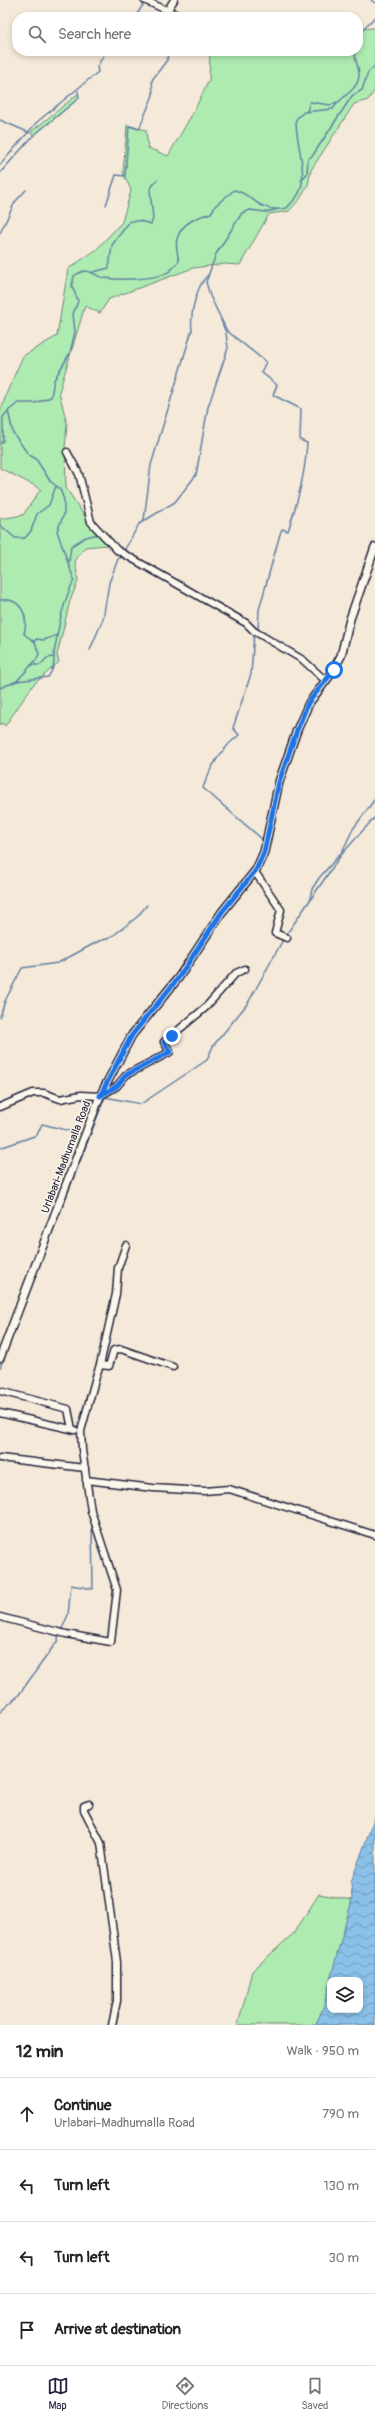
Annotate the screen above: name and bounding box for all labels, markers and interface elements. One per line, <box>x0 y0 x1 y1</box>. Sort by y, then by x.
search box <box>12 12 363 56</box>
icon: search <box>26 23 48 45</box>
text: Search here <box>58 25 131 44</box>
route start <box>325 661 343 679</box>
route end <box>163 1027 181 1045</box>
street label: Urlabari-Madhumalla Road <box>39 1099 93 1215</box>
map controls <box>327 1977 363 2013</box>
button: layers <box>327 1977 363 2013</box>
text: 12 min <box>16 2041 63 2062</box>
text: Walk · 950 m <box>287 2043 359 2059</box>
text: Continue <box>54 2096 112 2115</box>
icon: ahead <box>16 2103 38 2125</box>
text: 790 m <box>322 2106 359 2122</box>
text: Urlabari-Madhumalla Road <box>54 2115 195 2131</box>
icon: left <box>16 2175 38 2197</box>
text: Turn left <box>54 2176 110 2195</box>
text: 130 m <box>323 2178 359 2194</box>
icon: left <box>16 2247 38 2269</box>
text: Turn left <box>54 2248 110 2267</box>
text: 30 m <box>329 2250 359 2266</box>
icon: arrive <box>16 2319 38 2341</box>
text: Arrive at destination <box>54 2320 181 2339</box>
tab: Map <box>47 2375 69 2412</box>
tab: Directions <box>162 2375 208 2412</box>
tab: Saved <box>301 2375 328 2412</box>

